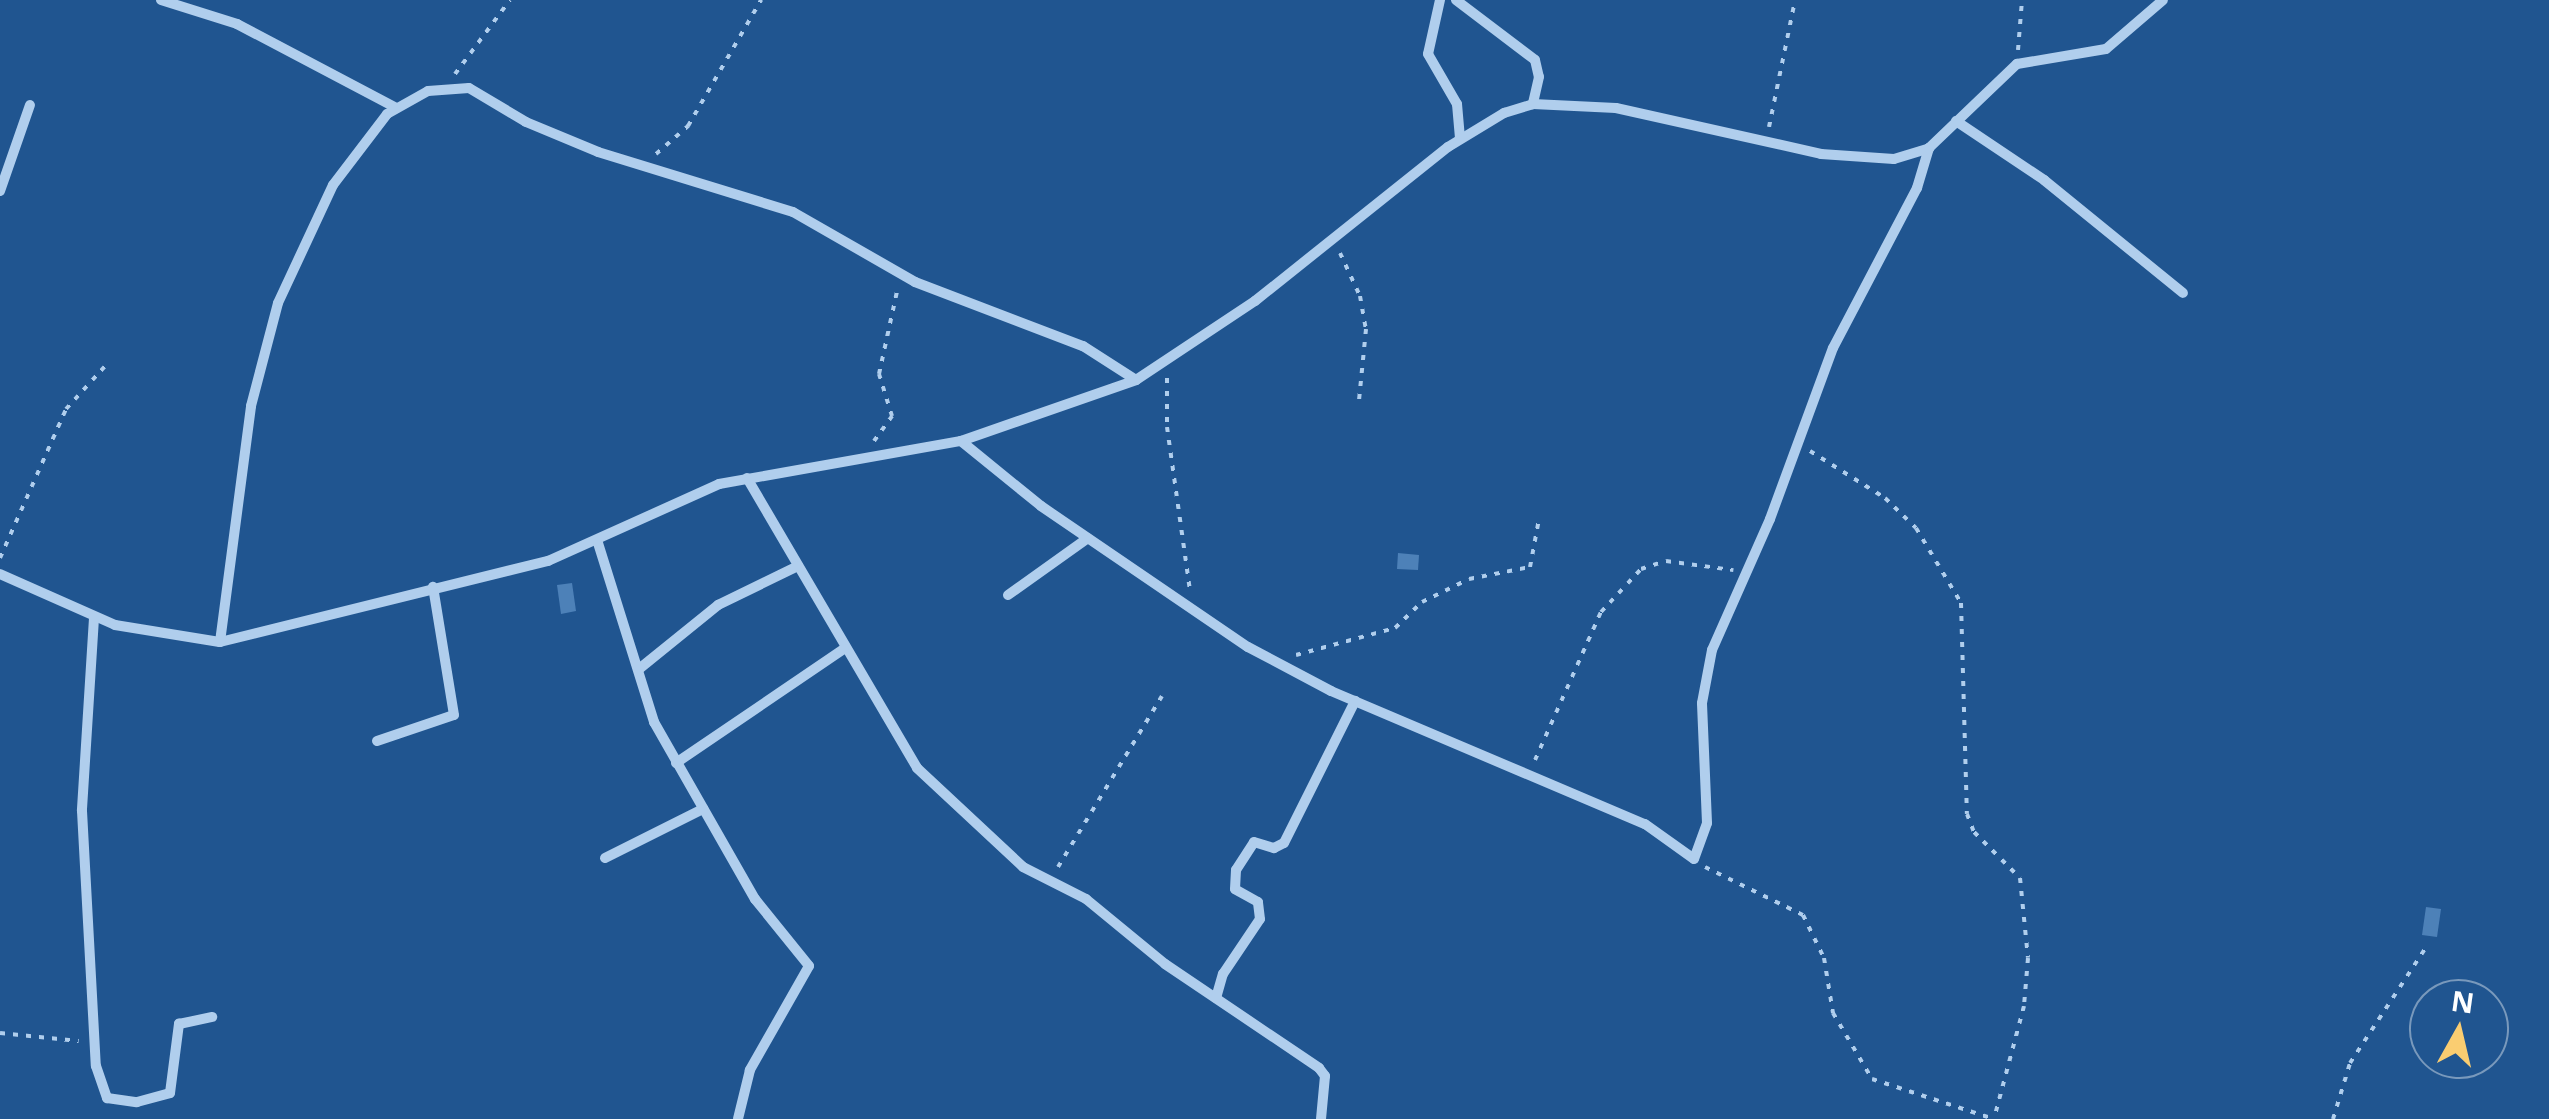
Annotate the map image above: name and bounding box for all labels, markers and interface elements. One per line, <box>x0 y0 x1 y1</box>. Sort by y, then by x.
north arrow <box>2409 979 2509 1079</box>
text: N <box>2449 981 2477 1022</box>

